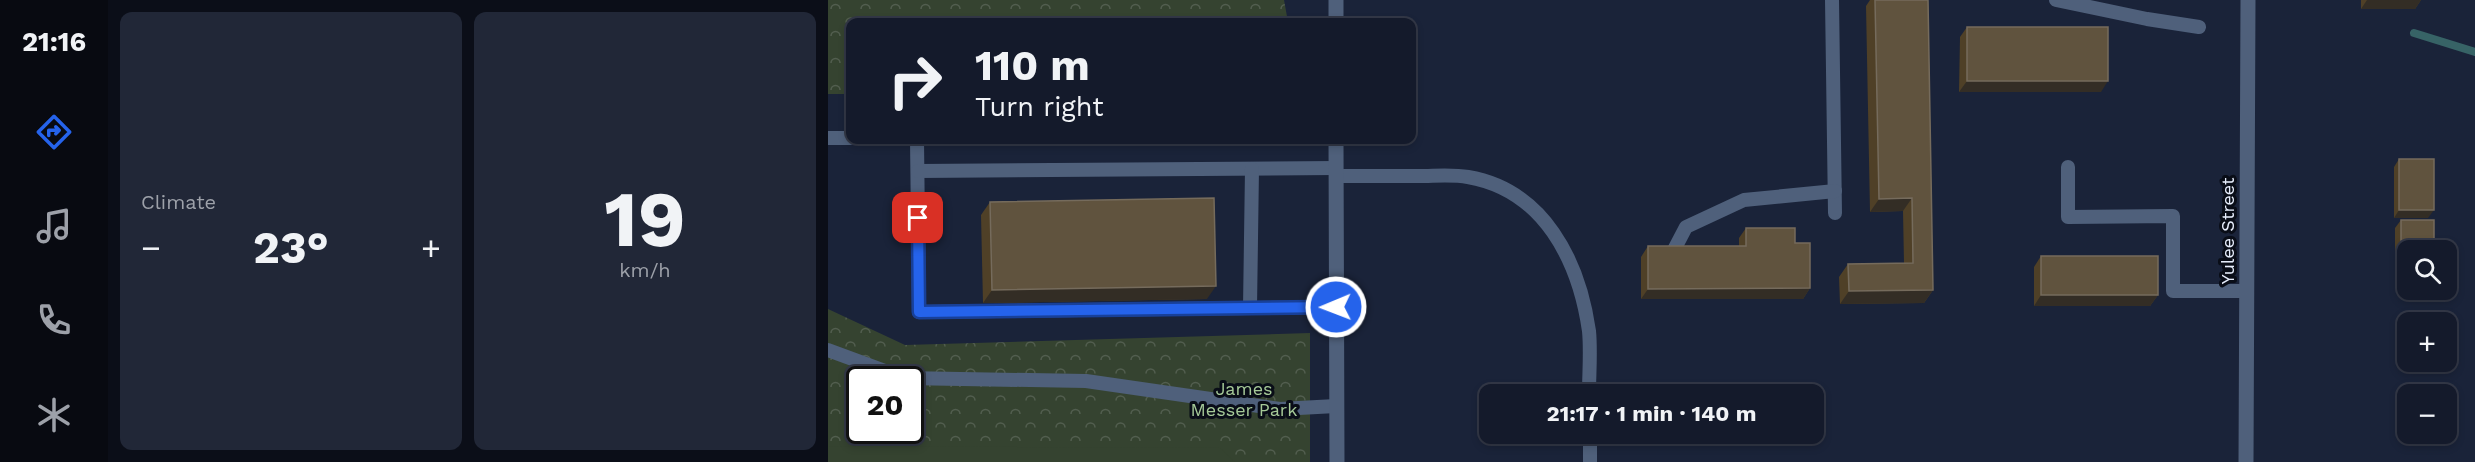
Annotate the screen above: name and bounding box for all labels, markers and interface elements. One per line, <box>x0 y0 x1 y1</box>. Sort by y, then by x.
text: 21:16 <box>22 26 86 58</box>
text: 110 m <box>975 41 1090 90</box>
icon: right <box>876 42 954 120</box>
text: Turn right <box>975 91 1104 123</box>
icon: directions <box>33 111 75 153</box>
text: 19 <box>604 173 686 265</box>
street label: Yulee Street <box>2217 177 2238 285</box>
text: Climate <box>141 190 216 214</box>
pin <box>892 192 943 243</box>
icon: arrive <box>901 201 934 234</box>
icon: music <box>33 205 75 247</box>
text: 23° <box>253 221 329 274</box>
text: − <box>141 228 161 267</box>
text: + <box>421 228 441 267</box>
map controls <box>2397 240 2457 444</box>
button: search <box>2397 240 2457 300</box>
text: km/h <box>619 258 671 282</box>
position arrow <box>1304 275 1368 339</box>
icon: phone <box>33 299 75 341</box>
button: + <box>2397 312 2457 372</box>
speed limit sign: 20 <box>846 366 924 444</box>
park label: James Messer Park <box>1191 378 1297 420</box>
button: − <box>2397 384 2457 444</box>
icon: climate <box>33 394 75 436</box>
text: 21:17 · 1 min · 140 m <box>1547 401 1756 426</box>

